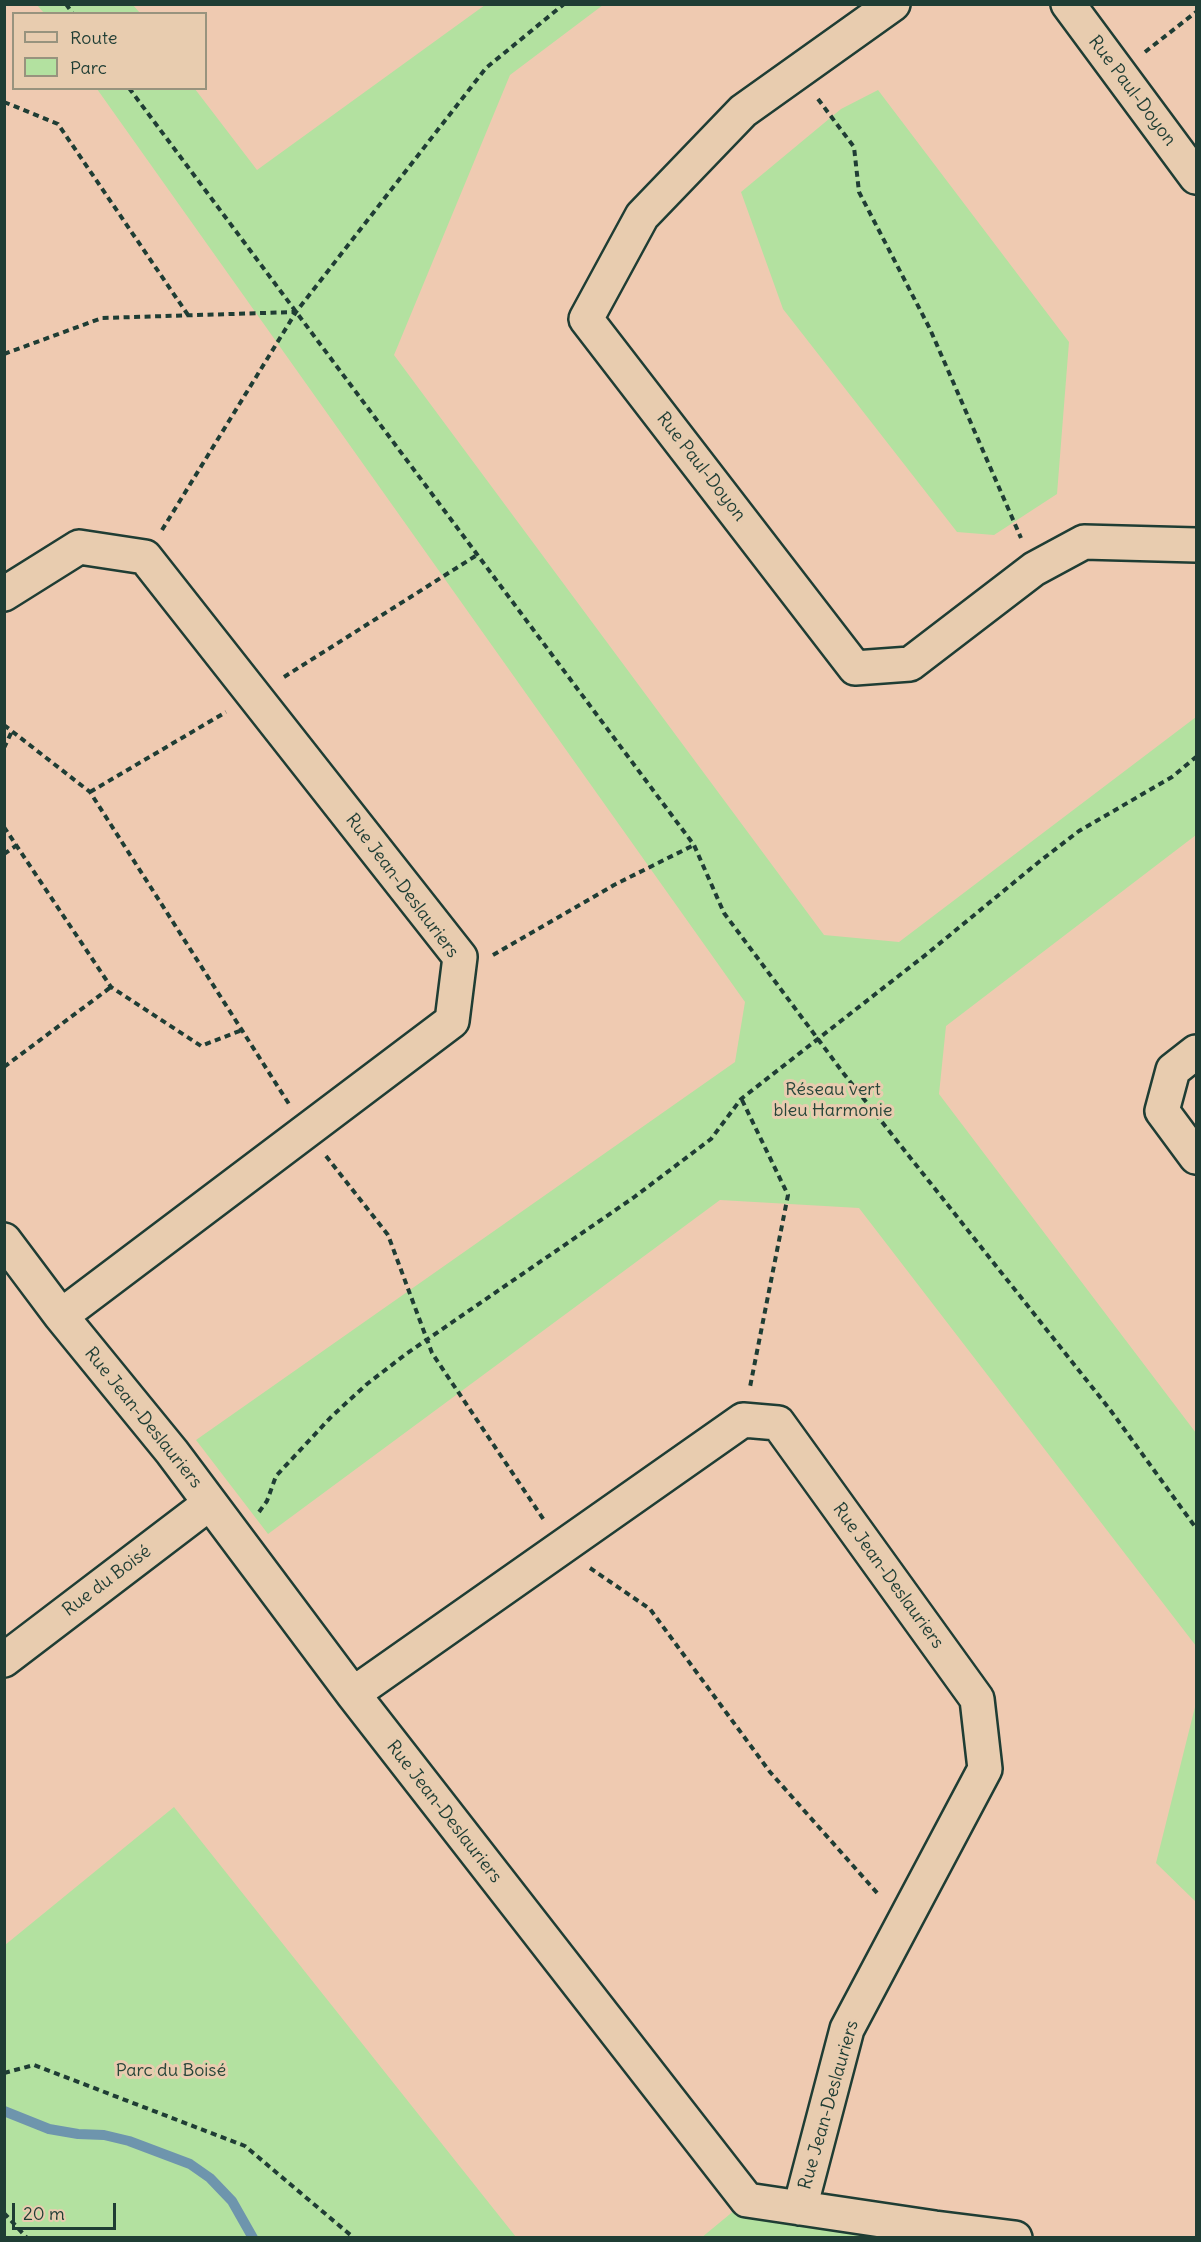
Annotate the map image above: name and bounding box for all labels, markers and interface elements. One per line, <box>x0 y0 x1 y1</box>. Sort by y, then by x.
legend <box>12 12 207 90</box>
text: Route <box>70 26 118 49</box>
street label: Rue Paul-Doyon <box>1084 32 1180 150</box>
text: Parc <box>70 56 107 79</box>
street label: Rue Paul-Doyon <box>652 408 750 526</box>
street label: Rue Jean-Deslauriers <box>341 810 463 962</box>
park label: Réseau vert bleu Harmonie <box>773 1079 893 1122</box>
street label: Rue Jean-Deslauriers <box>80 1343 206 1493</box>
street label: Rue Jean-Deslauriers <box>828 1499 948 1653</box>
street label: Rue du Boisé <box>59 1541 155 1621</box>
street label: Rue Jean-Deslauriers <box>382 1736 506 1888</box>
street label: Rue Jean-Deslauriers <box>795 2018 863 2192</box>
park label: Parc du Boisé <box>116 2060 226 2082</box>
scale bar <box>15 2191 118 2229</box>
text: 20 m <box>23 2202 65 2225</box>

